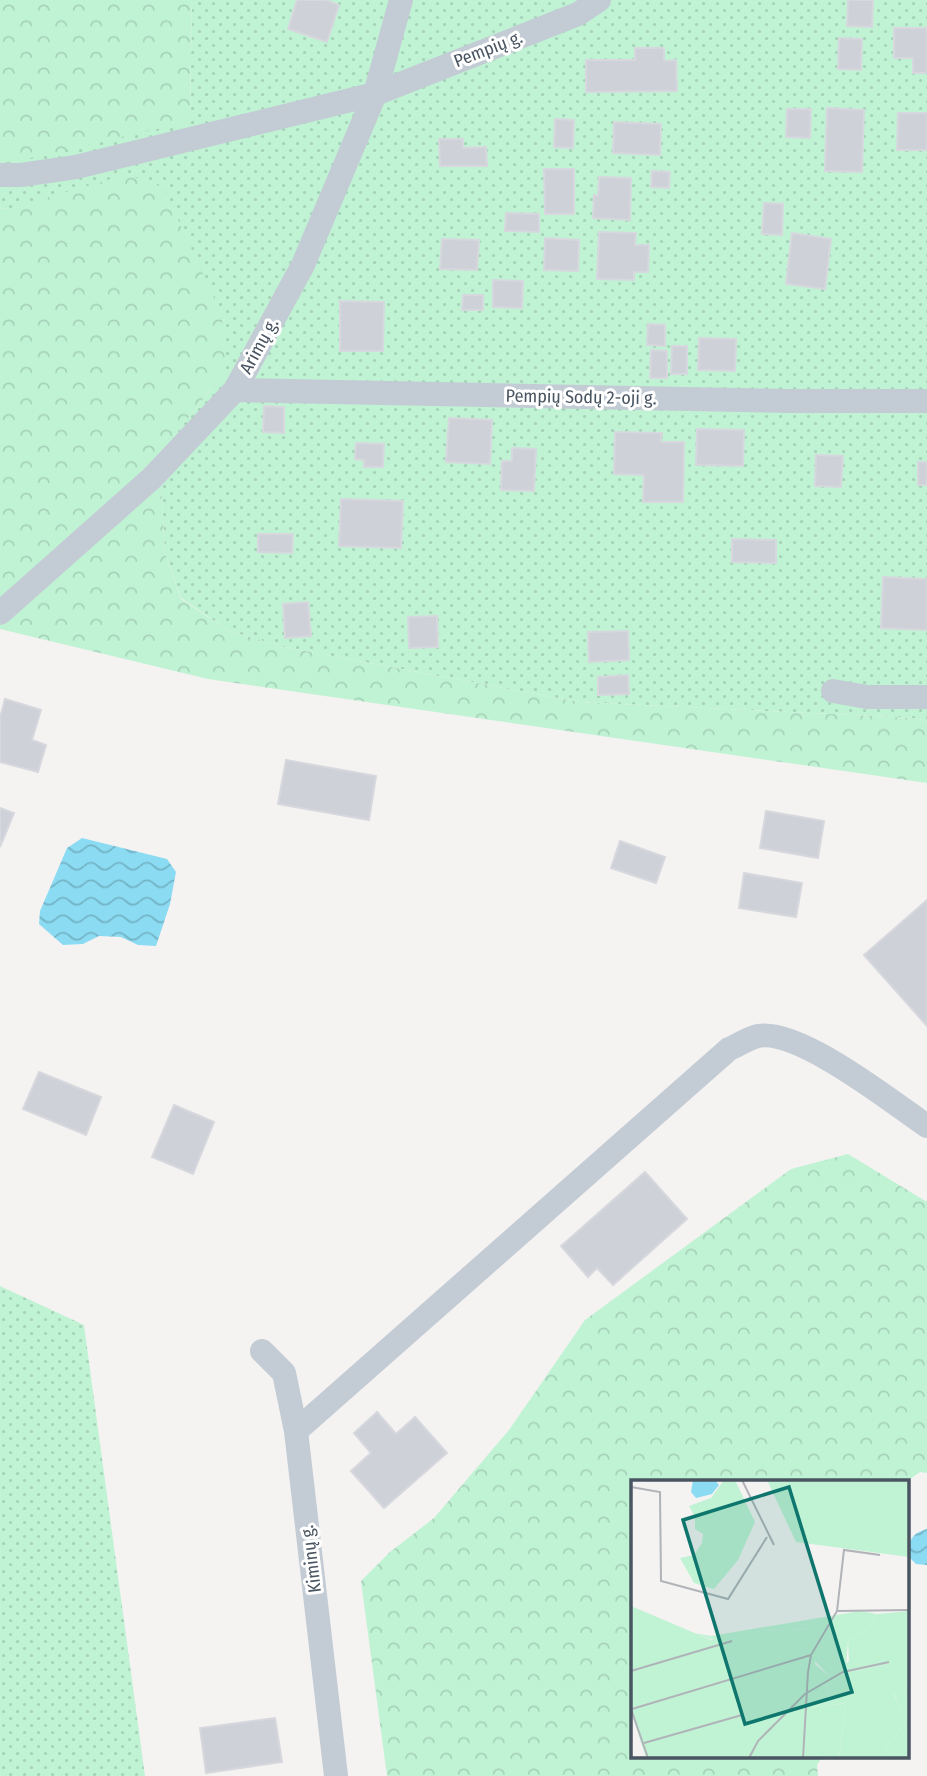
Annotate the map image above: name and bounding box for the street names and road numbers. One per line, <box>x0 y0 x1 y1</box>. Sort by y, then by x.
street label: Pempių g. <box>451 26 526 72</box>
street label: Arimų g. <box>235 314 283 378</box>
street label: Pempių Sodų 2-oji g. <box>505 385 657 409</box>
street label: Kiminų g. <box>296 1524 326 1594</box>

